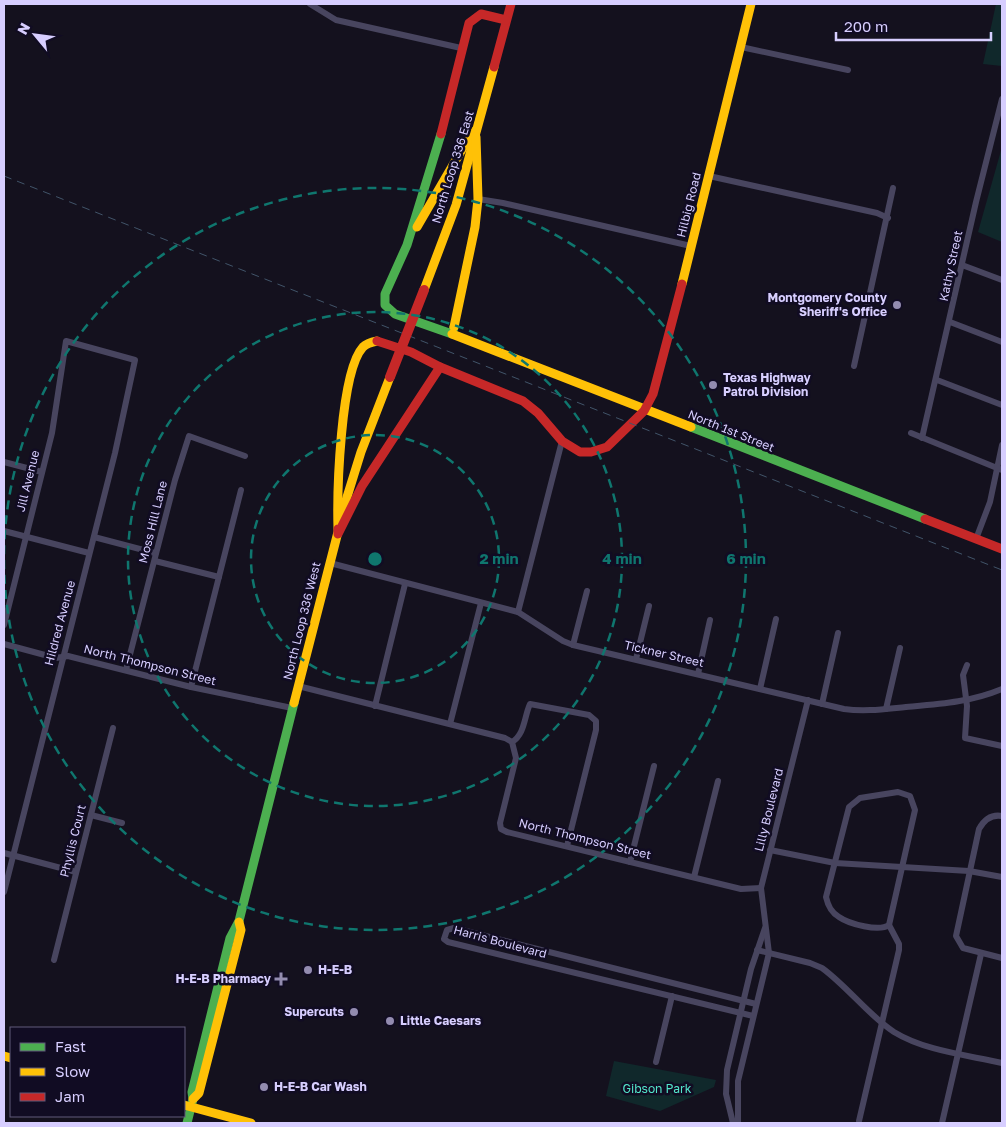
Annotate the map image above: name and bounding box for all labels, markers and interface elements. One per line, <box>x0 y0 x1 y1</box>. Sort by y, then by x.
north arrow <box>10 10 60 60</box>
scale bar <box>836 10 991 42</box>
text: 200 m <box>844 17 888 35</box>
text: N <box>13 20 33 37</box>
street label: North Loop 336 East <box>428 108 477 225</box>
street label: Hilbig Road <box>673 171 704 239</box>
street label: Kathy Street <box>936 229 965 303</box>
place label: Montgomery County Sheriff's Office <box>767 290 888 319</box>
marker: Montgomery County Sheriff's Office <box>891 299 903 311</box>
place label: Texas Highway Patrol Division <box>723 370 812 399</box>
marker: Texas Highway Patrol Division <box>707 379 719 391</box>
street label: North 1st Street <box>686 406 777 455</box>
street label: Jill Avenue <box>13 449 42 513</box>
street label: Moss Hill Lane <box>135 479 170 565</box>
text: 2 min <box>479 549 519 567</box>
text: 4 min <box>602 549 642 567</box>
text: 6 min <box>726 549 766 567</box>
centre of rings <box>366 550 384 568</box>
street label: North Loop 336 West <box>280 560 324 682</box>
street label: Hildred Avenue <box>41 579 78 667</box>
street label: Tickner Street <box>623 637 706 670</box>
street label: North Thompson Street <box>82 641 218 688</box>
street label: Lilly Boulevard <box>751 767 786 853</box>
street label: Phyllis Court <box>56 803 89 879</box>
street label: North Thompson Street <box>517 815 653 862</box>
street label: Harris Boulevard <box>452 922 548 961</box>
place label: H-E-B <box>318 962 353 977</box>
marker: H-E-B <box>302 964 314 976</box>
place label: H-E-B Pharmacy <box>176 971 272 986</box>
marker: H-E-B Pharmacy <box>275 973 287 985</box>
place label: Supercuts <box>284 1004 344 1019</box>
marker: Supercuts <box>348 1006 360 1018</box>
place label: Little Caesars <box>400 1013 482 1028</box>
marker: Little Caesars <box>384 1015 396 1027</box>
legend <box>10 1027 185 1117</box>
text: Fast <box>55 1037 86 1055</box>
text: Slow <box>55 1062 90 1080</box>
place label: H-E-B Car Wash <box>274 1079 367 1094</box>
marker: H-E-B Car Wash <box>258 1081 270 1093</box>
park label: Gibson Park <box>623 1081 692 1096</box>
text: Jam <box>55 1087 85 1105</box>

